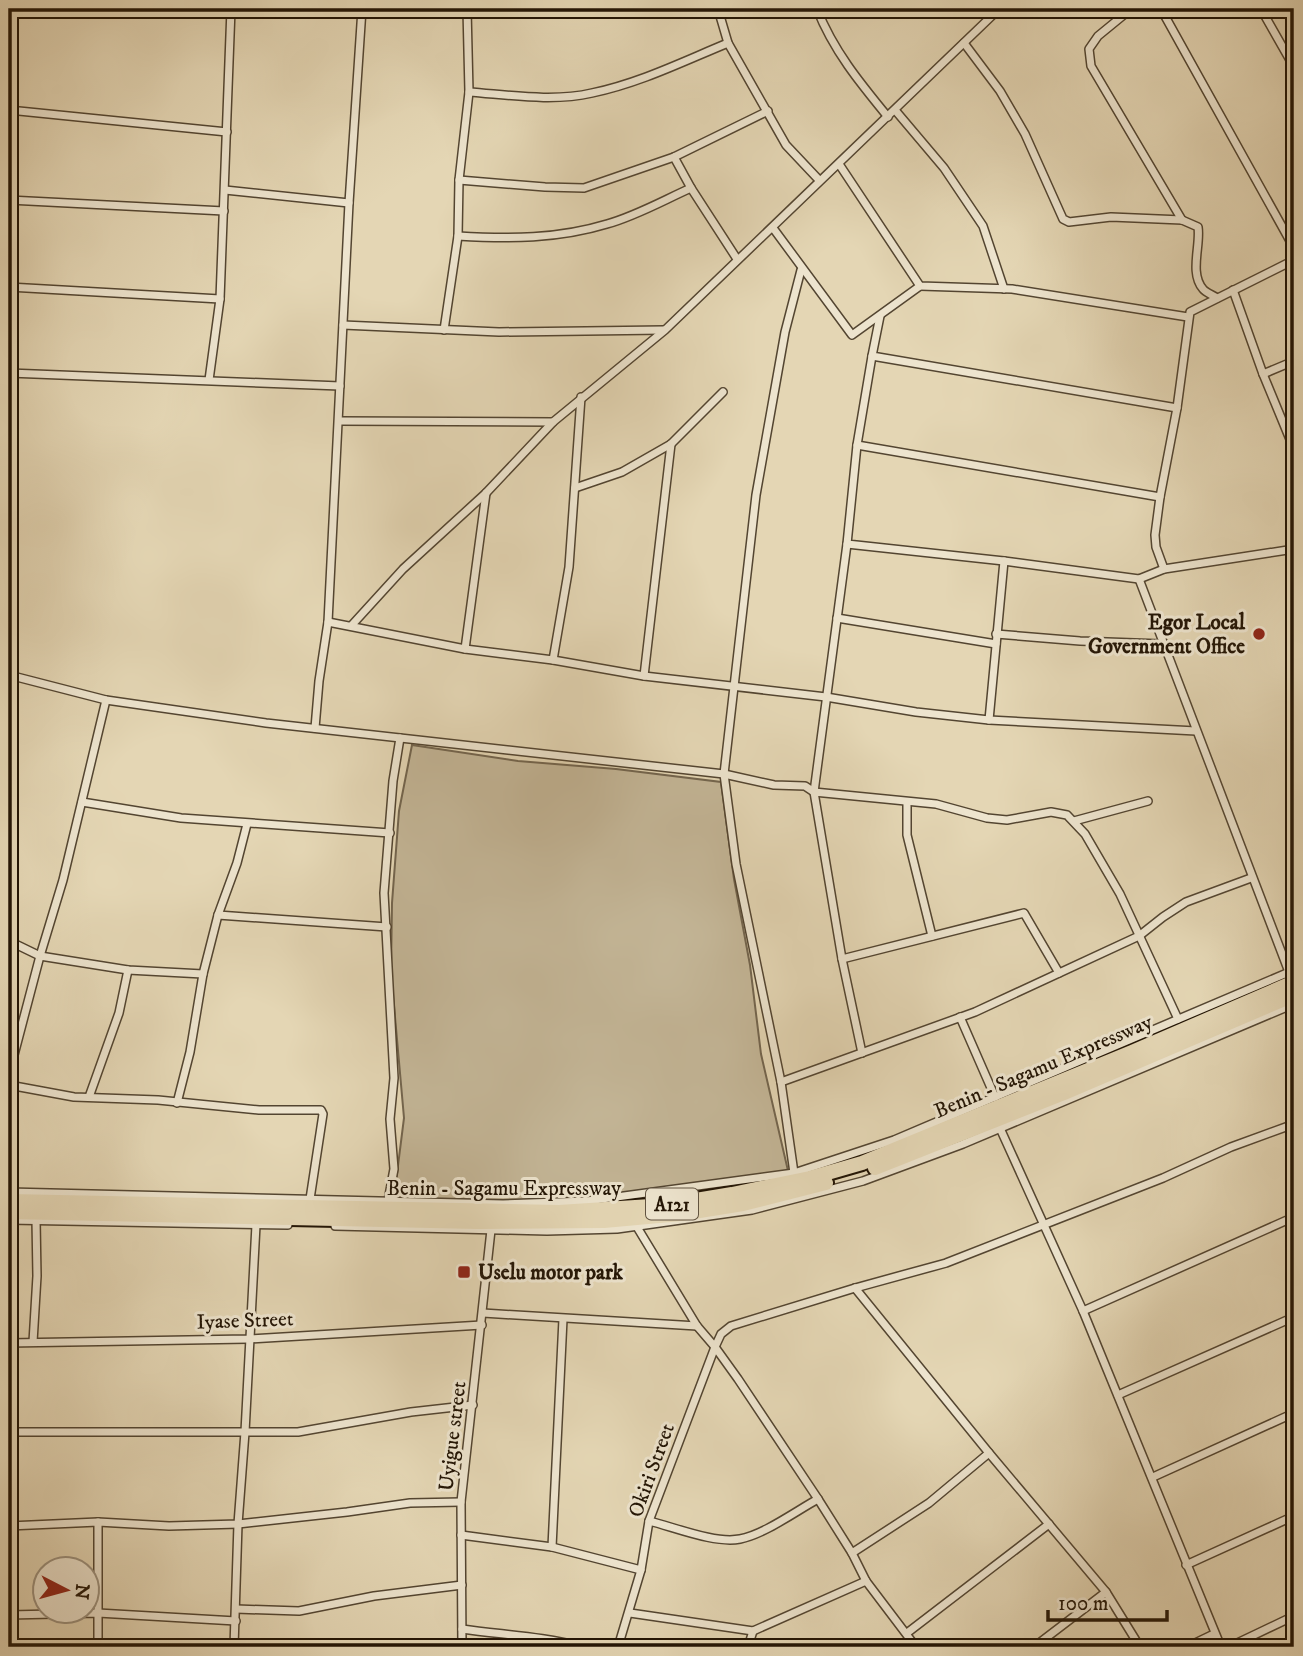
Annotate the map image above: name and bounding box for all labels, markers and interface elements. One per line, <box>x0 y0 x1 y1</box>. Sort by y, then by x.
place label: Egor Local Government Office <box>1088 610 1246 660</box>
marker: Egor Local Government Office <box>1251 626 1267 642</box>
street label: Benin - Sagamu Expressway <box>930 1009 1157 1125</box>
street label: Benin - Sagamu Expressway <box>387 1176 622 1202</box>
road number: A121 <box>646 1188 698 1220</box>
place label: Uselu motor park <box>478 1260 624 1286</box>
marker: Uselu motor park <box>456 1264 472 1280</box>
street label: Iyase Street <box>196 1306 294 1336</box>
street label: Uyigue street <box>433 1379 473 1493</box>
street label: Okiri Street <box>623 1420 681 1521</box>
north arrow <box>32 1554 102 1624</box>
scale bar <box>1048 1579 1166 1623</box>
text: N <box>69 1583 94 1601</box>
text: 100 m <box>1058 1591 1109 1617</box>

